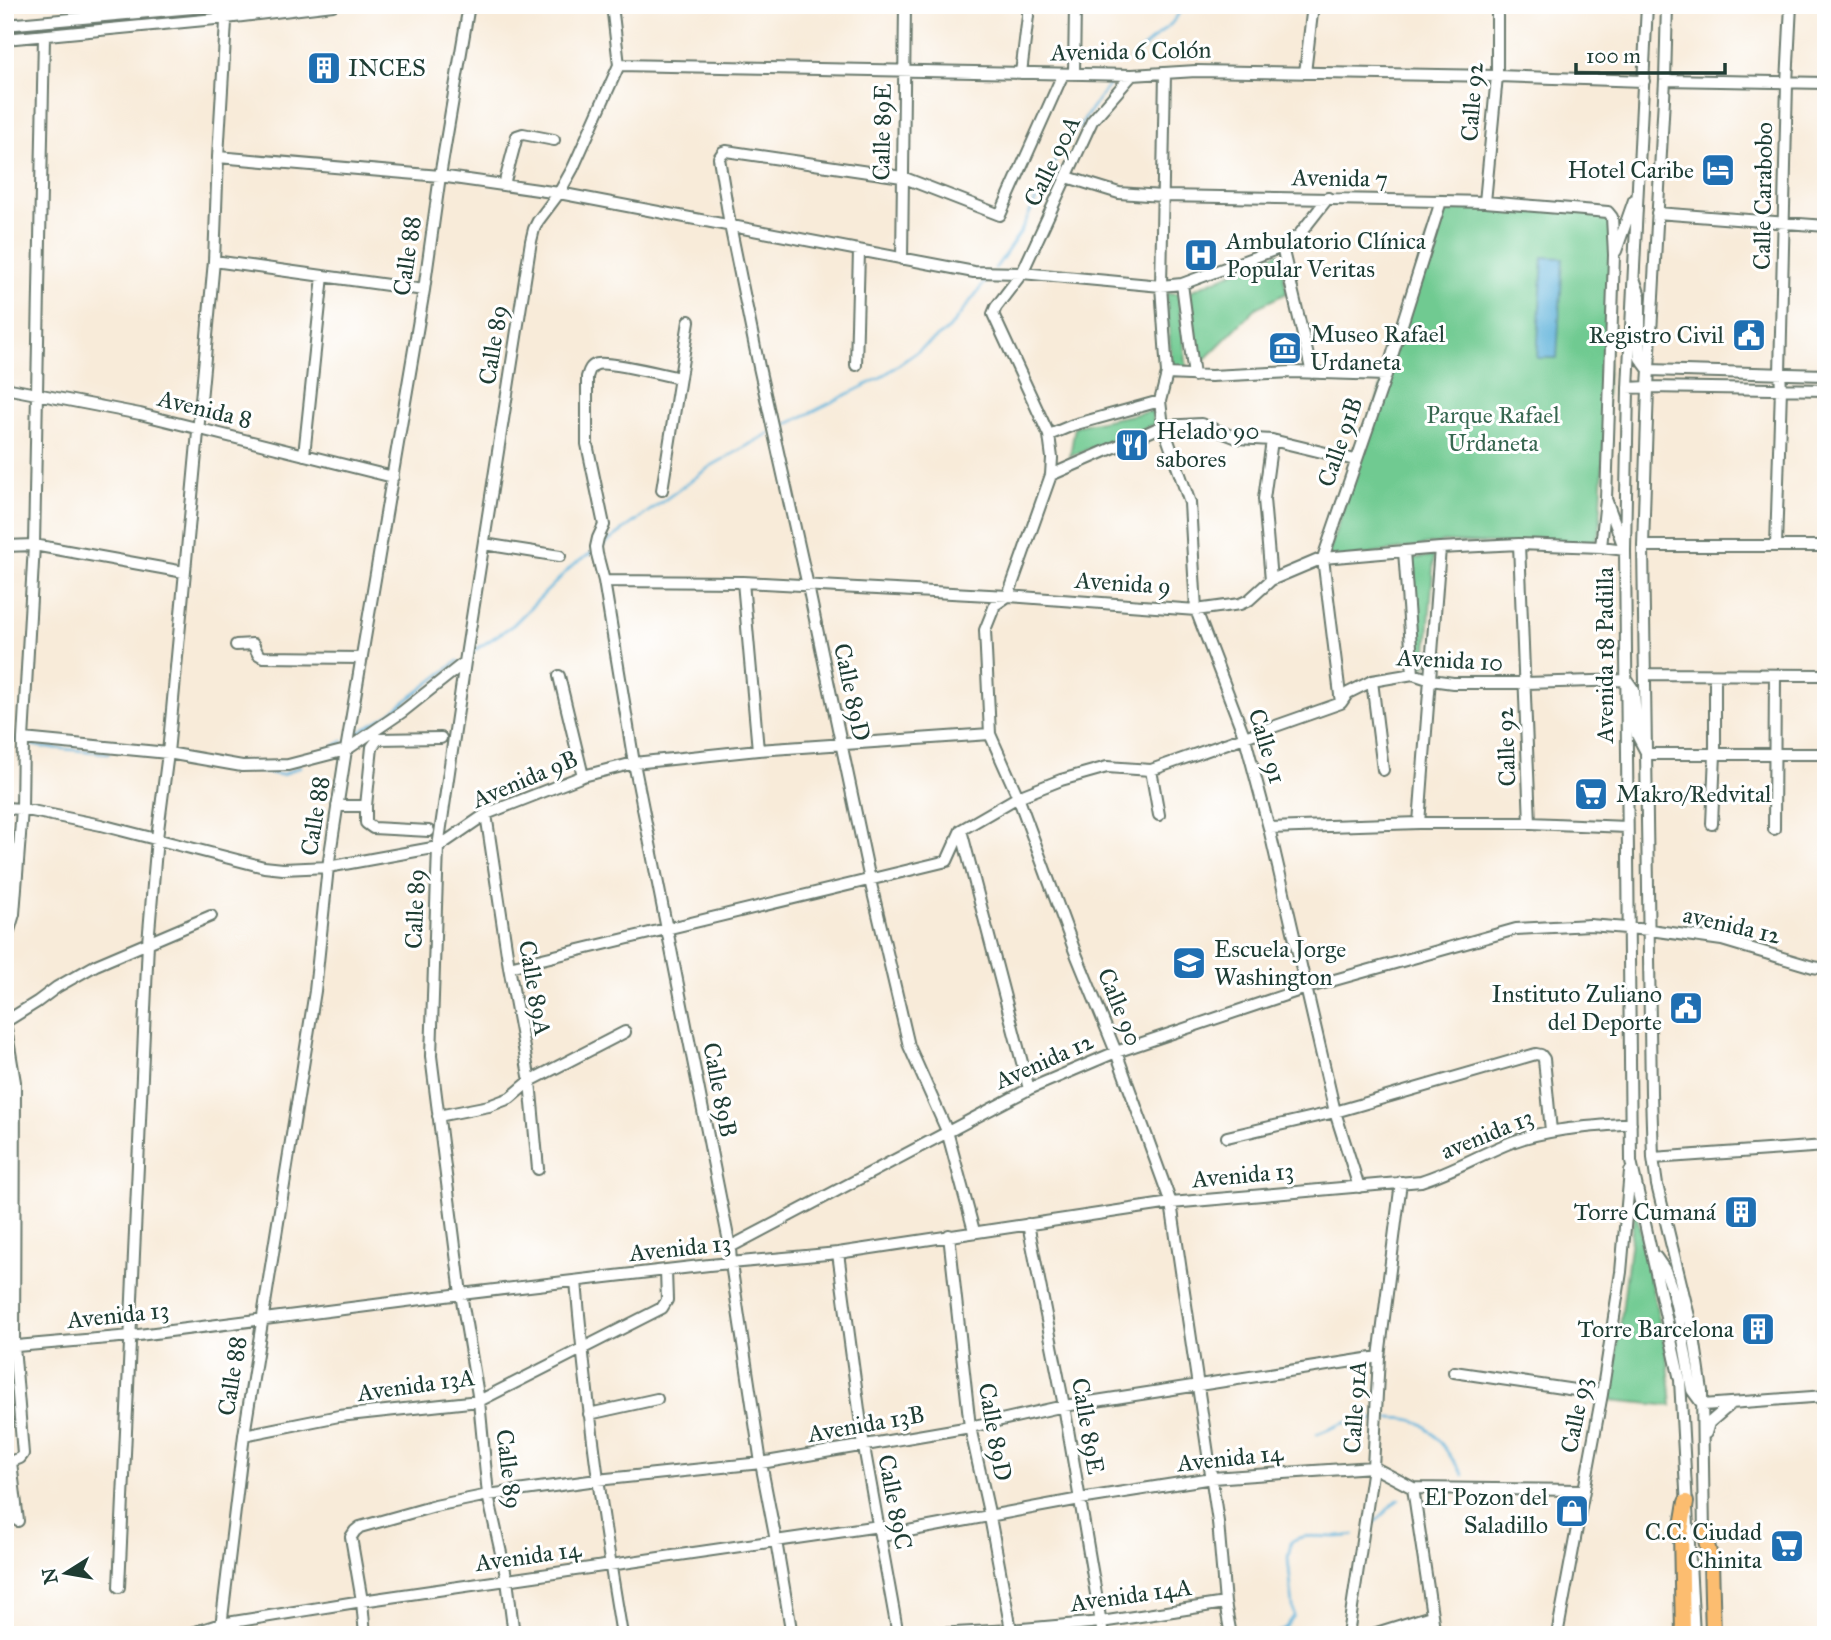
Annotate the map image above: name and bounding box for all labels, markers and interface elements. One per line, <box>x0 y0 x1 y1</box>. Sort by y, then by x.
scale bar <box>1576 32 1724 76</box>
street label: Avenida 6 Colón <box>1049 35 1212 67</box>
text: 100 m <box>1586 43 1641 69</box>
building icon: INCES <box>305 49 343 87</box>
place label: INCES <box>348 53 426 83</box>
street label: Calle 92 <box>1454 61 1490 143</box>
street label: Calle 89E <box>866 83 898 181</box>
street label: Calle 90A <box>1017 111 1087 211</box>
street label: Calle Carabobo <box>1747 122 1779 270</box>
hotel icon: Hotel Caribe <box>1699 151 1737 189</box>
place label: Hotel Caribe <box>1567 155 1694 185</box>
street label: Avenida 7 <box>1291 162 1388 194</box>
street label: Calle 88 <box>387 214 427 298</box>
place label: Ambulatorio Clínica Popular Veritas <box>1225 226 1427 284</box>
hospital icon: Ambulatorio Clínica Popular Veritas <box>1182 236 1220 274</box>
street label: Calle 89 <box>472 303 514 387</box>
public building icon: Registro Civil <box>1730 316 1768 354</box>
place label: Museo Rafael Urdaneta <box>1310 319 1446 377</box>
place label: Registro Civil <box>1589 320 1725 350</box>
museum icon: Museo Rafael Urdaneta <box>1266 329 1304 367</box>
street label: Avenida 8 <box>154 383 255 435</box>
street label: Calle 91B <box>1311 393 1369 491</box>
park label: Parque Rafael Urdaneta <box>1426 400 1560 458</box>
place label: Helado 90 sabores <box>1156 416 1260 474</box>
restaurant icon: Helado 90 sabores <box>1113 426 1151 464</box>
street label: Avenida 9 <box>1073 565 1172 601</box>
street label: Avenida 18 Padilla <box>1590 566 1620 744</box>
street label: Calle 89D <box>827 640 877 744</box>
street label: Avenida 10 <box>1395 642 1504 678</box>
street label: Calle 91 <box>1241 705 1293 787</box>
street label: Calle 92 <box>1490 707 1522 787</box>
street label: Avenida 9B <box>467 743 582 815</box>
street label: Calle 88 <box>294 774 336 858</box>
supermarket icon: Makro/Redvital <box>1572 775 1610 813</box>
place label: Makro/Redvital <box>1616 779 1772 809</box>
street label: Calle 89 <box>399 868 431 950</box>
street label: avenida 12 <box>1680 899 1784 951</box>
place label: Escuela Jorge Washington <box>1214 934 1346 992</box>
street label: Calle 89A <box>512 938 558 1038</box>
school or university icon: Escuela Jorge Washington <box>1170 944 1208 982</box>
street label: Calle 90 <box>1091 964 1149 1050</box>
place label: Instituto Zuliano del Deporte <box>1492 979 1662 1037</box>
public building icon: Instituto Zuliano del Deporte <box>1667 989 1705 1027</box>
street label: Avenida 12 <box>989 1026 1098 1096</box>
street label: Calle 89B <box>696 1040 744 1140</box>
street label: avenida 13 <box>1436 1102 1538 1166</box>
street label: Avenida 13 <box>1190 1156 1295 1194</box>
building icon: Torre Cumaná <box>1722 1193 1760 1231</box>
place label: Torre Cumaná <box>1574 1197 1717 1227</box>
street label: Avenida 13 <box>627 1228 732 1268</box>
street label: Avenida 13 <box>65 1295 170 1335</box>
building icon: Torre Barcelona <box>1739 1310 1777 1348</box>
place label: Torre Barcelona <box>1578 1314 1735 1344</box>
street label: Calle 88 <box>211 1334 253 1418</box>
street label: Calle 91A <box>1337 1360 1373 1454</box>
street label: Avenida 13A <box>354 1362 477 1408</box>
street label: Calle 93 <box>1554 1374 1598 1456</box>
street label: Calle 89E <box>1065 1375 1111 1477</box>
street label: Calle 89D <box>972 1381 1018 1483</box>
street label: Avenida 13B <box>804 1399 927 1449</box>
street label: Calle 89 <box>489 1427 529 1511</box>
street label: Avenida 14 <box>1175 1437 1285 1479</box>
street label: Calle 89C <box>871 1452 919 1552</box>
place label: El Pozon del Saladillo <box>1424 1482 1549 1540</box>
shop icon: El Pozon del Saladillo <box>1553 1492 1591 1530</box>
place label: C.C. Ciudad Chinita <box>1645 1517 1763 1575</box>
supermarket icon: C.C. Ciudad Chinita <box>1768 1527 1806 1565</box>
street label: Avenida 14 <box>472 1534 583 1578</box>
north arrow <box>32 1538 102 1608</box>
text: N <box>37 1566 63 1586</box>
street label: Avenida 14A <box>1067 1572 1194 1619</box>

